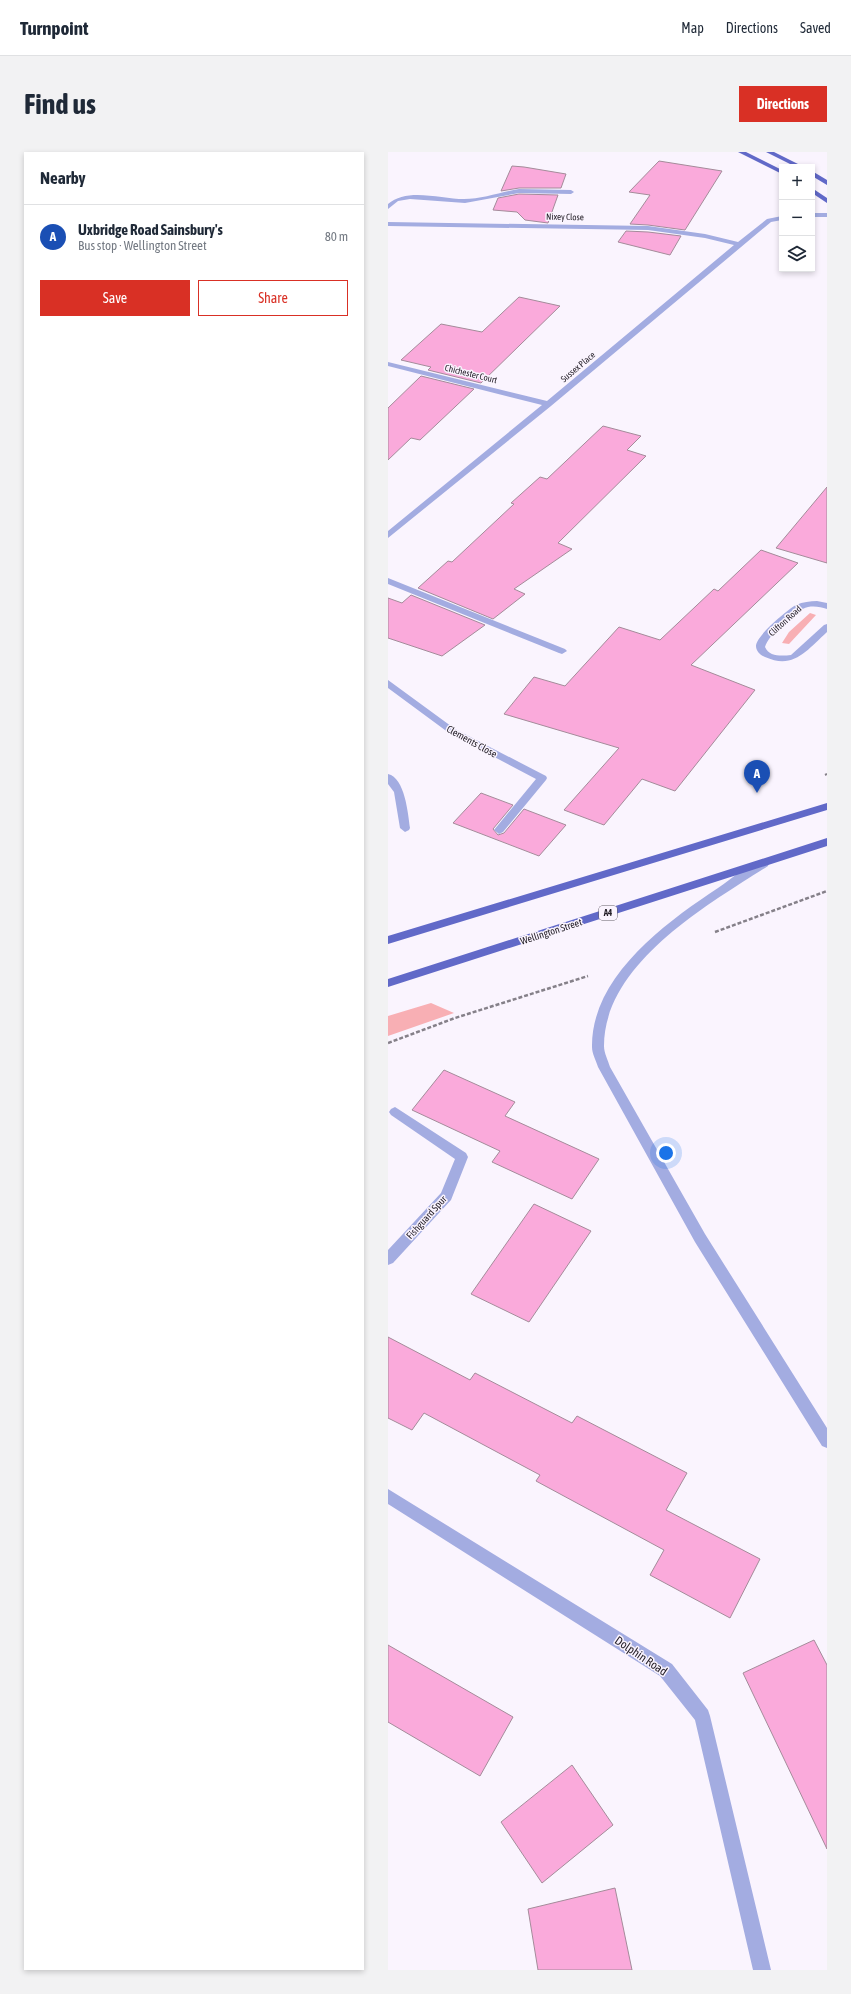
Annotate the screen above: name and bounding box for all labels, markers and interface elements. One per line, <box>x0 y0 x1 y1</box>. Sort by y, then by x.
text: Turnpoint <box>20 17 88 39</box>
text: Map <box>681 20 704 36</box>
text: Directions <box>726 20 778 36</box>
text: Saved <box>800 20 831 36</box>
button: Directions <box>739 86 827 122</box>
text: Find us <box>24 88 96 120</box>
map controls <box>779 164 815 272</box>
button: + <box>779 164 815 200</box>
text: Nearby <box>40 168 86 188</box>
button: − <box>779 200 815 236</box>
street label: Nixey Close <box>546 212 584 222</box>
text: Uxbridge Road Sainsbury's <box>78 221 223 238</box>
text: A <box>50 229 56 244</box>
text: 80 m <box>325 229 348 244</box>
button: layers <box>779 236 815 272</box>
text: Bus stop · Wellington Street <box>78 238 207 253</box>
button: Save <box>40 280 190 316</box>
button: Share <box>198 280 348 316</box>
street label: Sussex Place <box>559 350 597 384</box>
street label: Chichester Court <box>444 363 499 385</box>
street label: Clifton Road <box>767 604 803 638</box>
street label: Clements Close <box>445 723 499 760</box>
pin: A <box>744 760 770 793</box>
road number: A4 <box>599 906 617 920</box>
street label: Wellington Street <box>519 916 583 947</box>
your location <box>656 1143 676 1163</box>
street label: Fishguard Spur <box>404 1193 449 1241</box>
street label: Dolphin Road <box>612 1633 670 1679</box>

